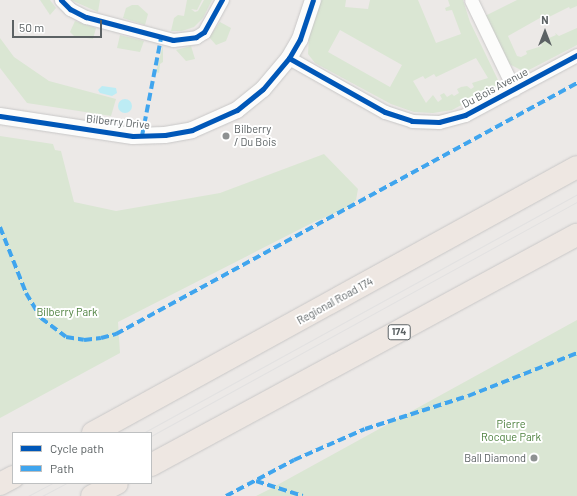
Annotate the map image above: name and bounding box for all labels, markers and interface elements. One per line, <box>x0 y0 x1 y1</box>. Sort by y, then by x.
scale bar <box>14 12 104 38</box>
north arrow <box>525 12 565 52</box>
text: N <box>541 13 549 26</box>
text: 50 m <box>19 20 44 34</box>
street label: Du Bois Avenue <box>460 65 530 111</box>
street label: Bilberry Drive <box>85 112 151 132</box>
place label: Bilberry / Du Bois <box>234 123 276 149</box>
marker: Bilberry / Du Bois <box>221 131 231 141</box>
street label: Regional Road 174 <box>295 275 375 327</box>
park label: Bilberry Park <box>36 305 98 319</box>
road number: 174 <box>387 324 411 340</box>
park label: Pierre Rocque Park <box>481 418 541 444</box>
legend <box>12 432 152 484</box>
text: Cycle path <box>50 441 104 455</box>
place label: Ball Diamond <box>464 451 526 465</box>
marker: Ball Diamond <box>529 453 539 463</box>
text: Path <box>50 461 74 475</box>

